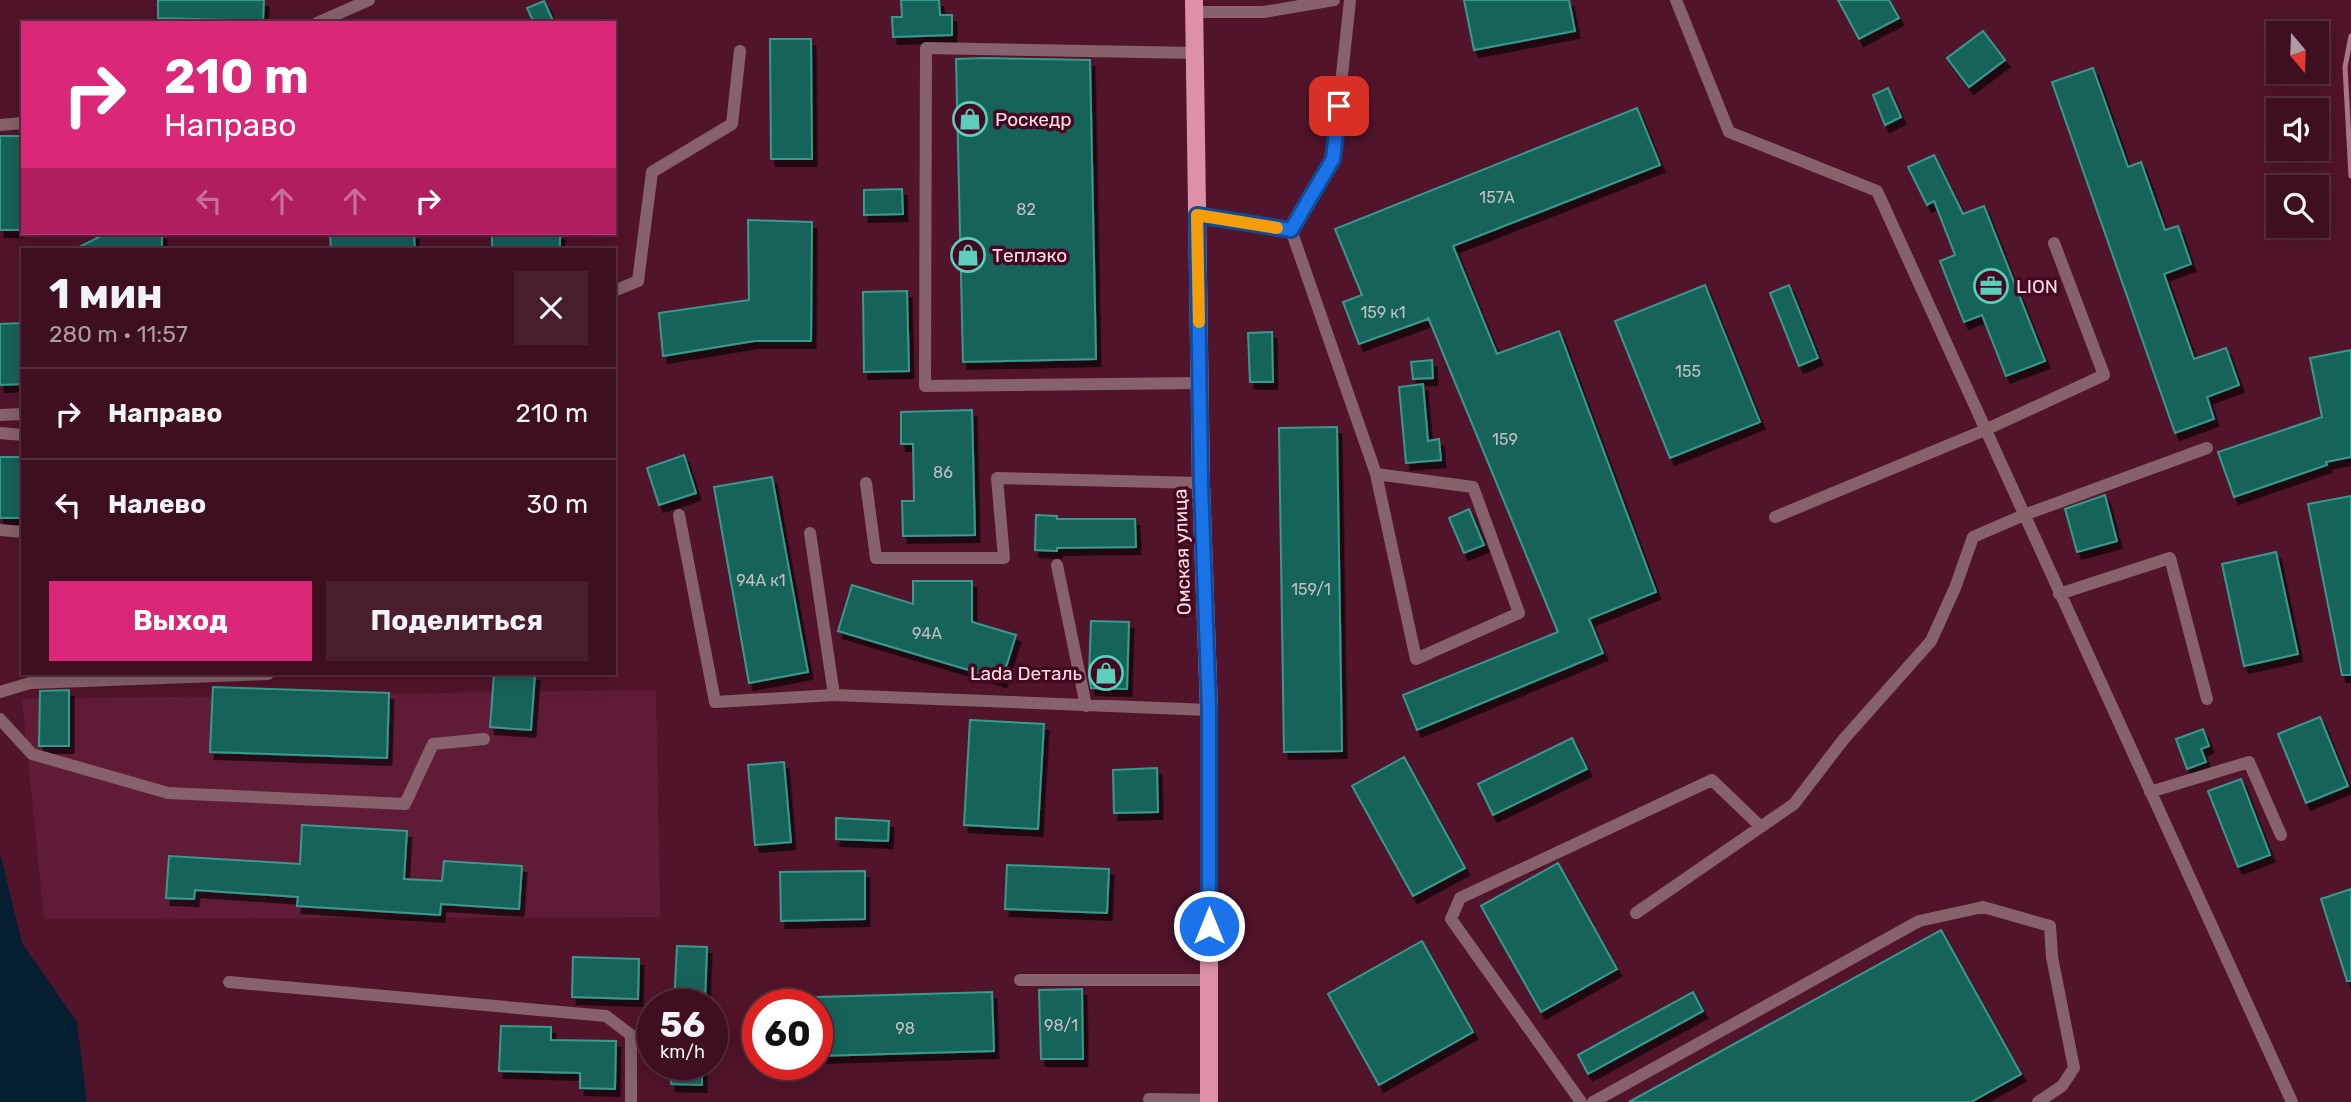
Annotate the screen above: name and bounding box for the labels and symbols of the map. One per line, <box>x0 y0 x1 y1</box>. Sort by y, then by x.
north arrow <box>2266 21 2329 84</box>
pin <box>1309 76 1369 136</box>
shop icon: Роскедр <box>951 100 989 138</box>
place label: Роскедр <box>995 108 1072 131</box>
house number: 157А <box>1479 188 1515 207</box>
house number: 82 <box>1016 200 1036 219</box>
shop icon: Теплэко <box>949 236 987 274</box>
place label: Теплэко <box>992 244 1067 267</box>
office icon: LION <box>1972 267 2010 305</box>
place label: LION <box>2016 275 2058 298</box>
house number: 159 к1 <box>1360 303 1406 322</box>
house number: 155 <box>1675 362 1701 381</box>
house number: 159 <box>1492 430 1518 449</box>
house number: 86 <box>933 463 953 482</box>
street label: Омская улица <box>1168 488 1196 616</box>
house number: 94А к1 <box>736 571 786 590</box>
house number: 159/1 <box>1291 580 1331 599</box>
house number: 94А <box>912 624 942 643</box>
shop icon: Lada Dеталь <box>1087 654 1125 692</box>
place label: Lada Dеталь <box>970 662 1082 685</box>
position arrow <box>1172 889 1246 963</box>
speed limit sign: 60 <box>742 989 833 1080</box>
house number: 98/1 <box>1044 1016 1078 1035</box>
house number: 98 <box>895 1019 915 1038</box>

